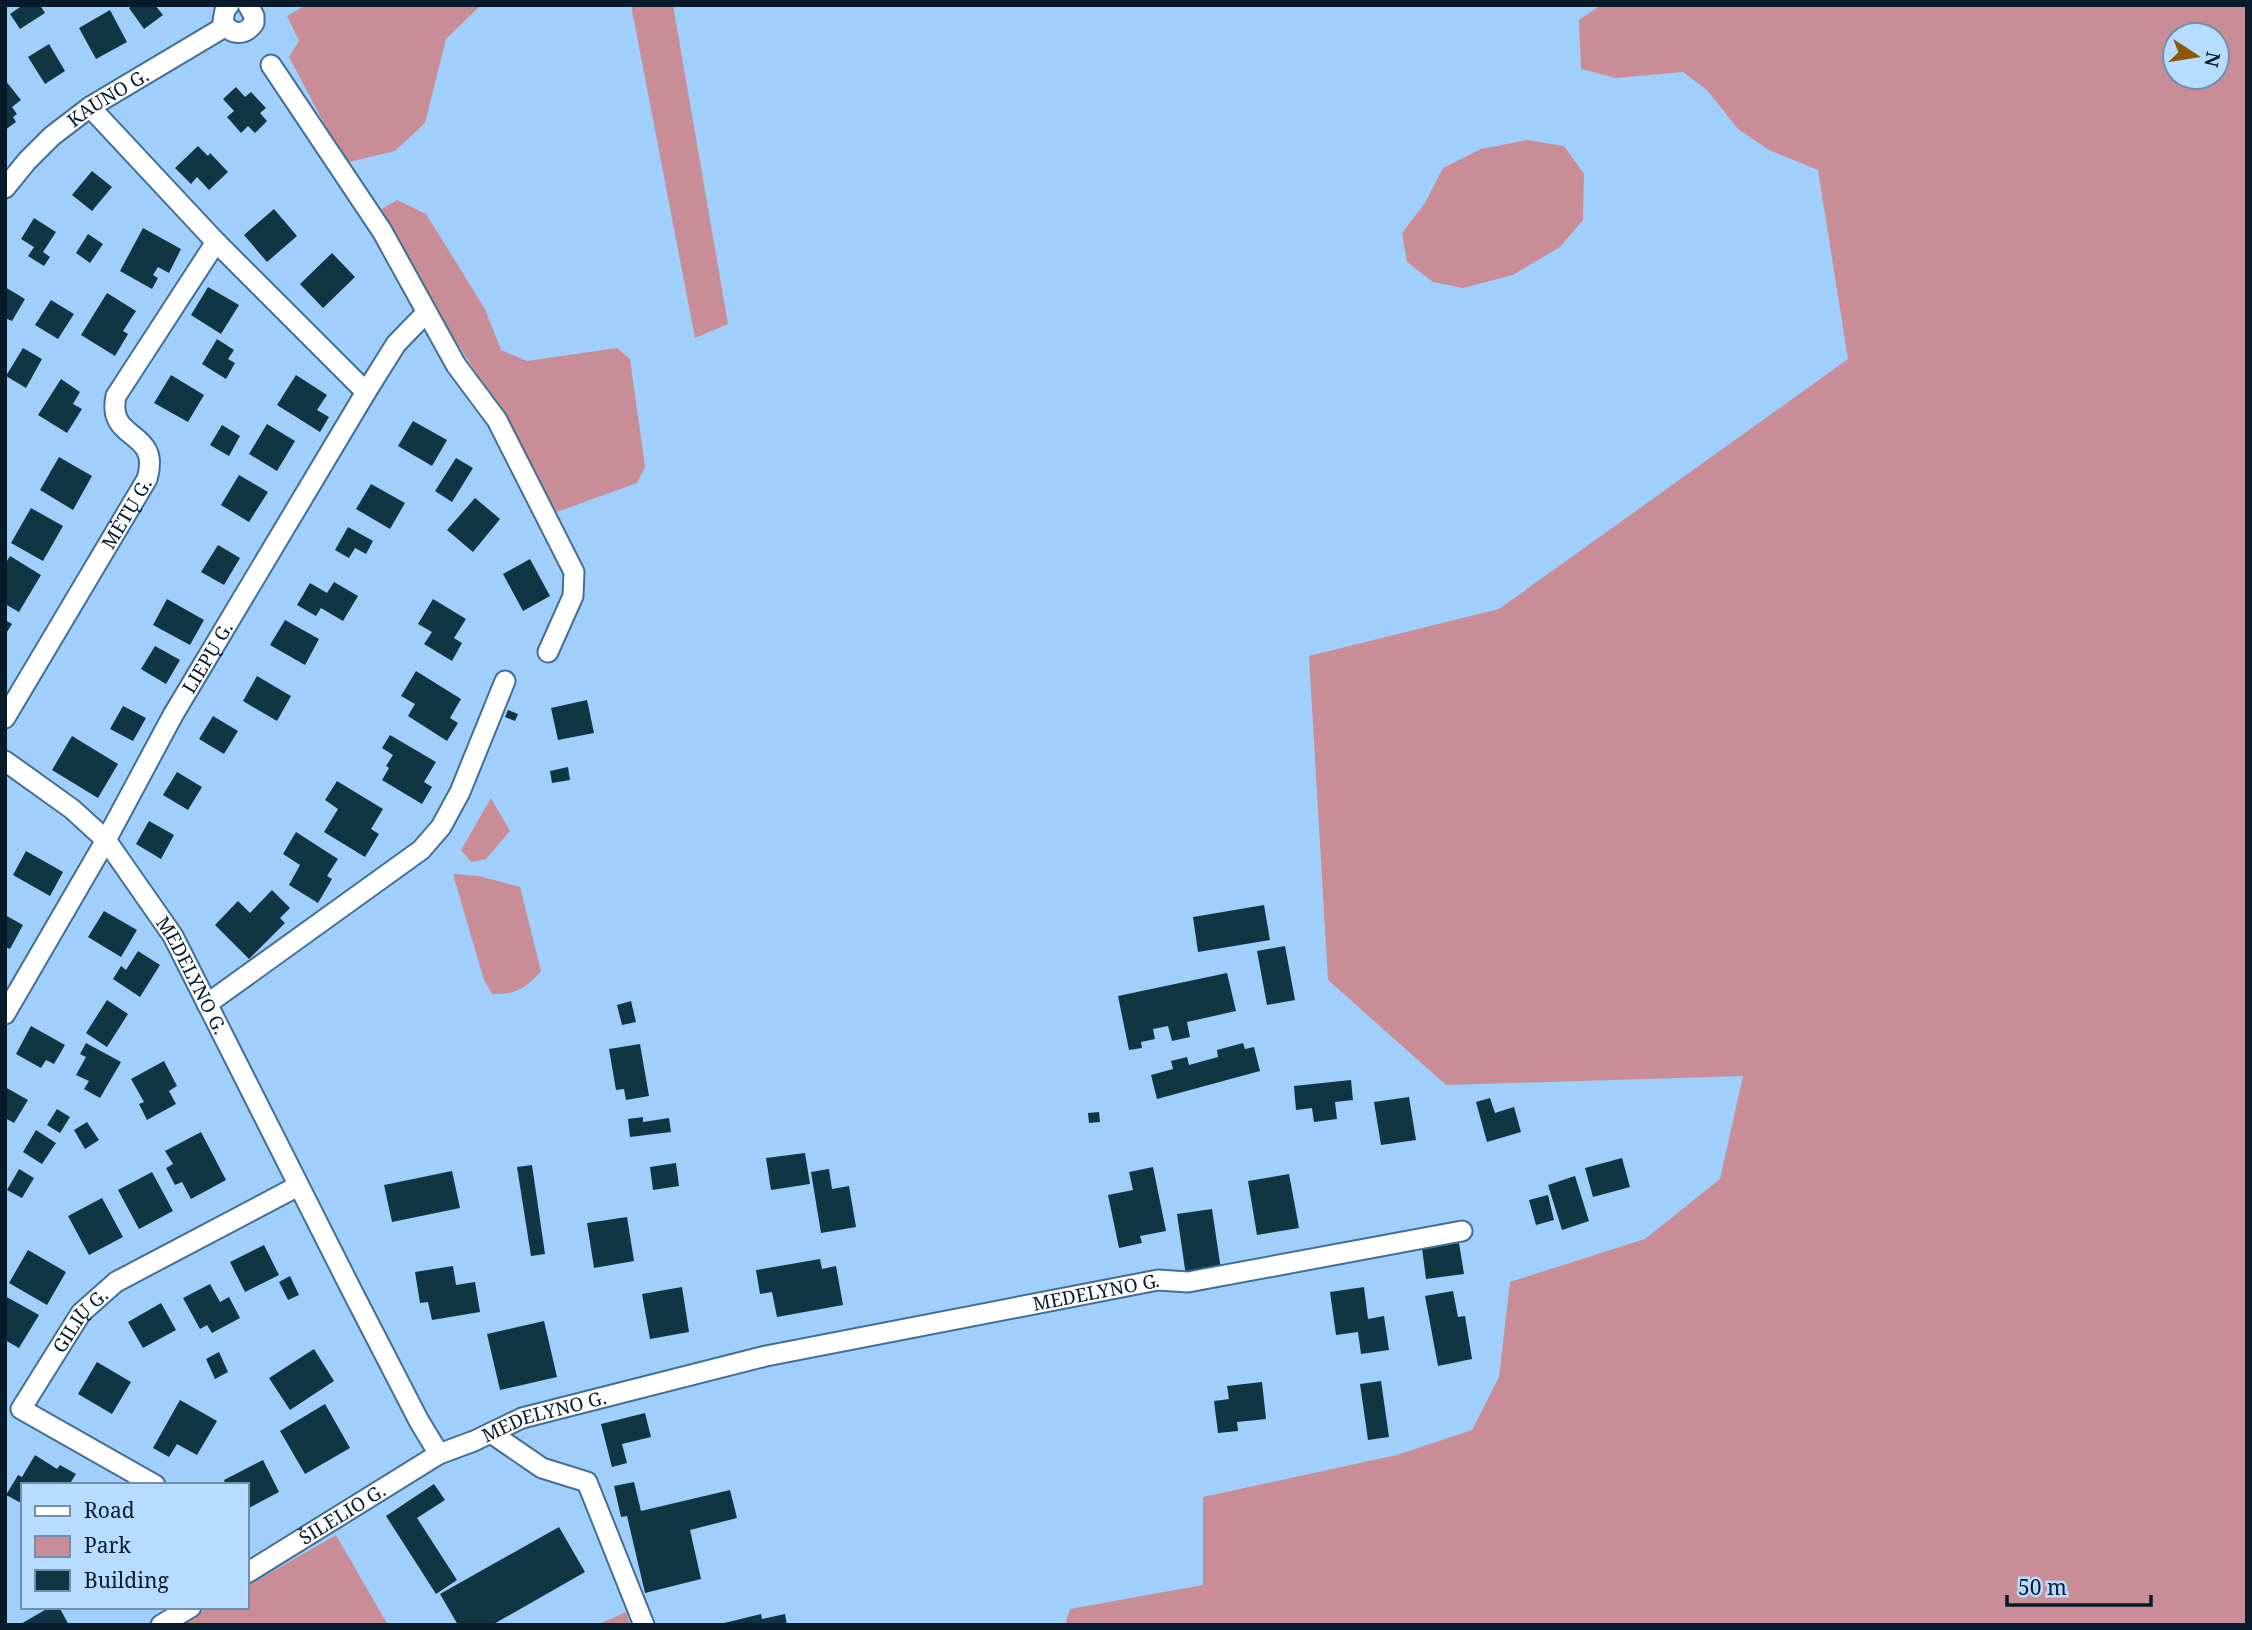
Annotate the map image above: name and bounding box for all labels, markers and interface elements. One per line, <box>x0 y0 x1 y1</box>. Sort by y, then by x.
north arrow <box>2161 21 2231 91</box>
text: N <box>2198 50 2227 70</box>
street label: KAUNO G. <box>62 62 153 133</box>
street label: MĖTŲ G. <box>95 473 158 554</box>
street label: LIEPŲ G. <box>176 617 239 698</box>
street label: MEDELYNO G. <box>150 911 233 1039</box>
street label: MEDELYNO G. <box>1030 1267 1161 1317</box>
street label: GILIŲ G. <box>46 1282 114 1358</box>
street label: MEDELYNO G. <box>477 1384 609 1448</box>
street label: ŠILELIO G. <box>294 1477 390 1551</box>
legend <box>21 1483 248 1609</box>
text: Road <box>84 1496 135 1524</box>
text: Park <box>84 1531 131 1559</box>
scale bar <box>2007 1564 2150 1608</box>
text: Building <box>84 1566 169 1594</box>
text: 50 m <box>2018 1573 2067 1601</box>

